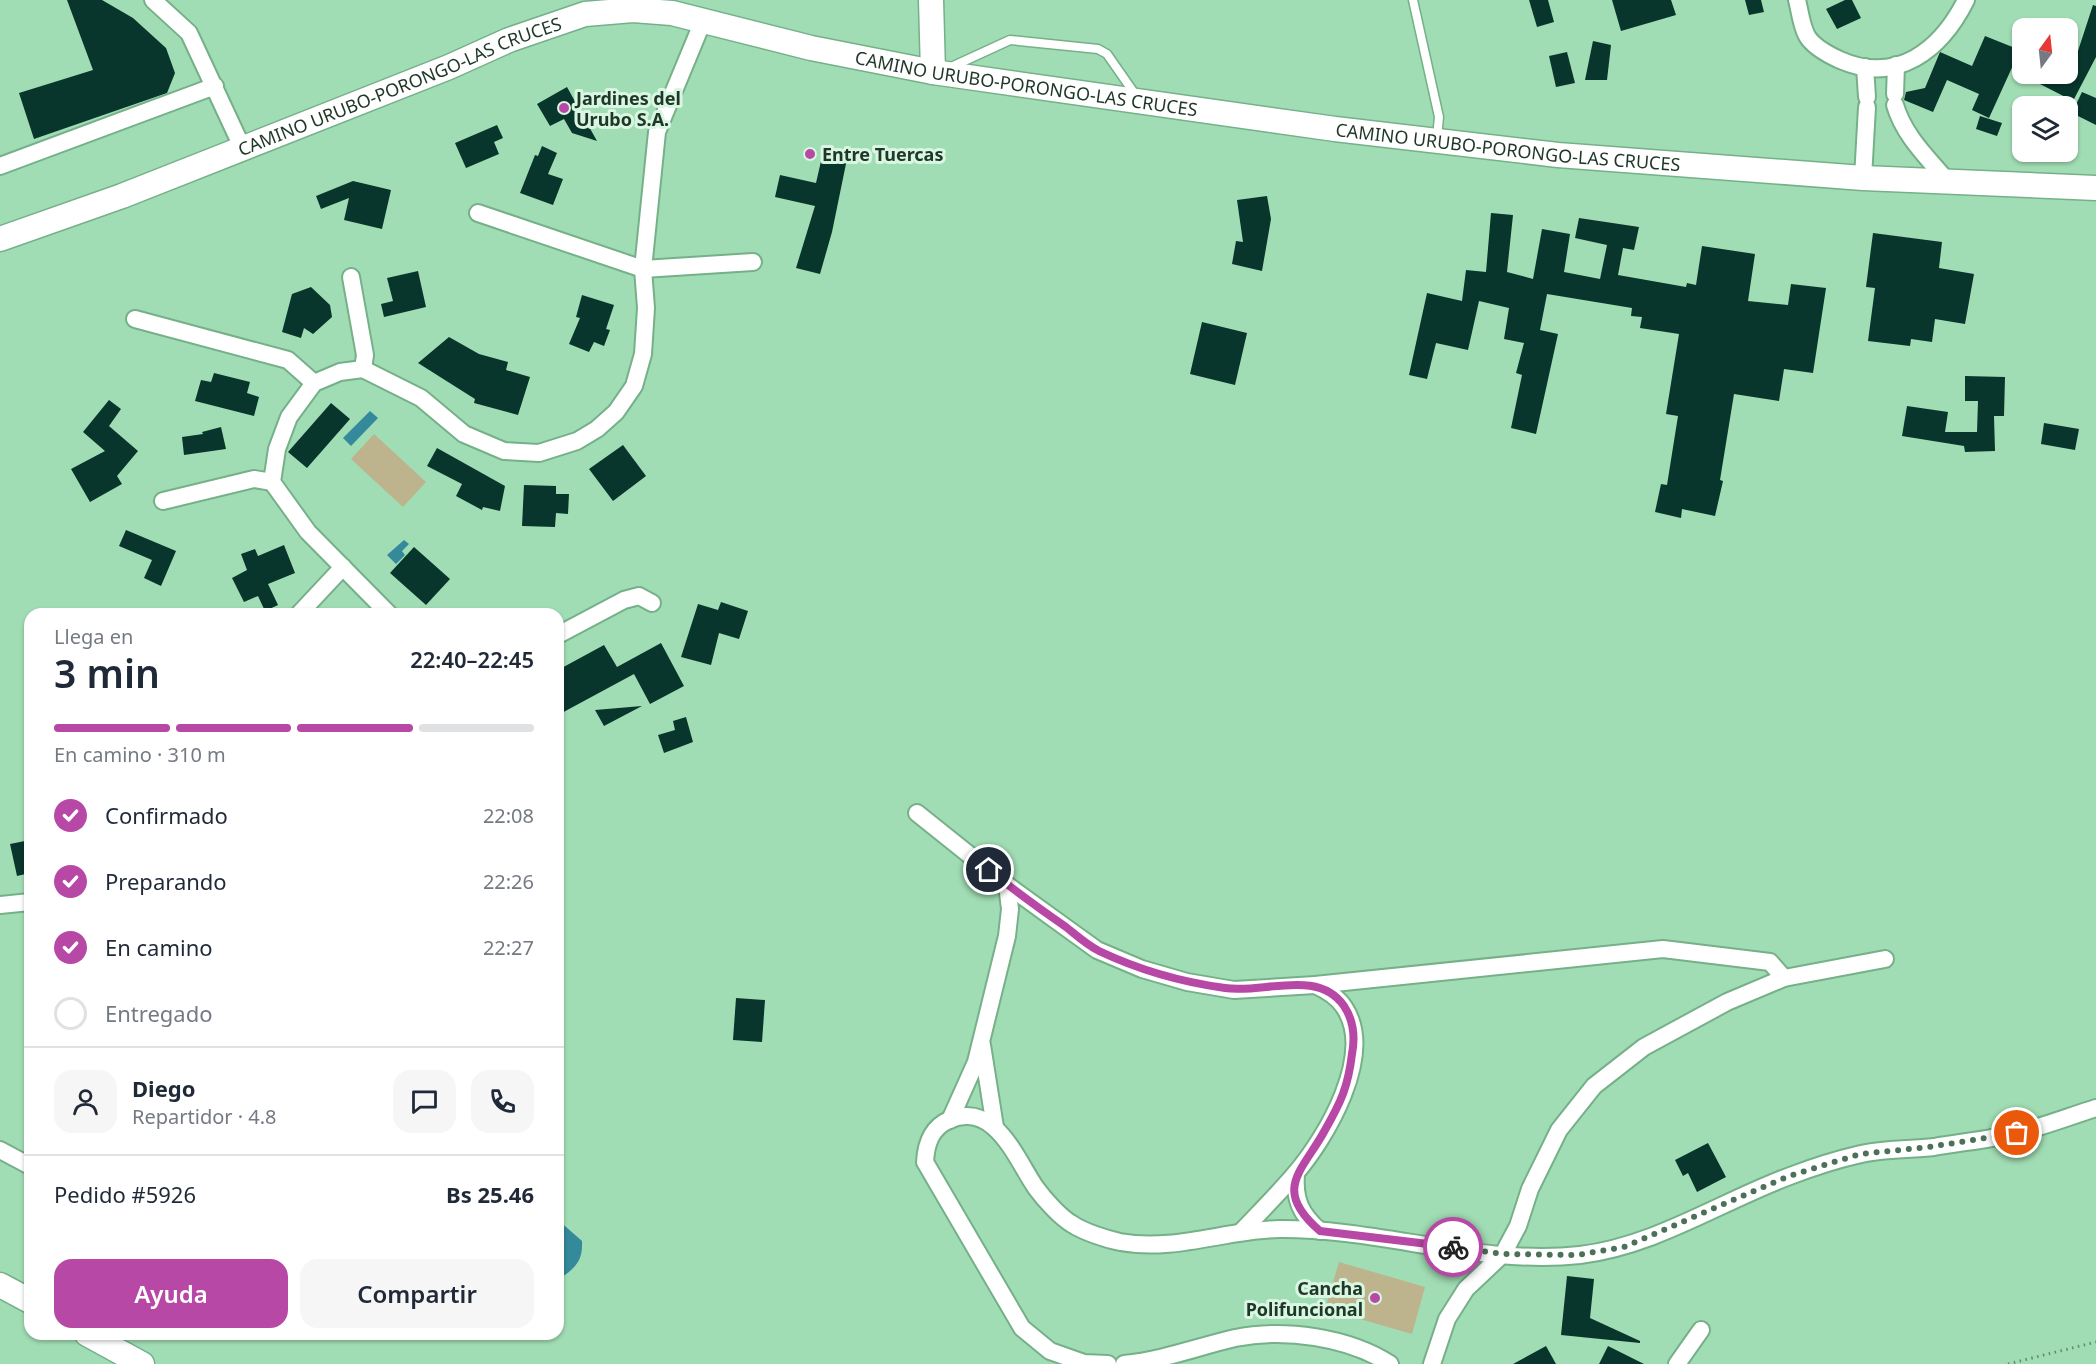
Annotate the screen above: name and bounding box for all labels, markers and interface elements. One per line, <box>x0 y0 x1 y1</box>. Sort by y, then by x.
street label: CAMINO URUBO-PORONGO-LAS CRUCES <box>234 11 565 161</box>
north arrow <box>2012 18 2078 84</box>
map controls <box>2012 18 2078 162</box>
street label: CAMINO URUBO-PORONGO-LAS CRUCES <box>853 45 1199 121</box>
place label: Jardines del Urubo S.A. <box>574 86 681 131</box>
button: layers <box>2012 96 2078 162</box>
marker: Jardines del Urubo S.A. <box>557 101 571 115</box>
street label: CAMINO URUBO-PORONGO-LAS CRUCES <box>1334 117 1681 176</box>
place label: Entre Tuercas <box>822 142 943 166</box>
marker: Entre Tuercas <box>803 147 817 161</box>
text: Llega en <box>54 623 133 650</box>
text: 22:40–22:45 <box>410 644 534 674</box>
text: 3 min <box>54 646 160 699</box>
text: En camino · 310 m <box>54 741 226 768</box>
icon: check <box>54 799 87 832</box>
text: Confirmado <box>105 800 228 830</box>
text: 22:08 <box>483 802 534 829</box>
pin <box>963 844 1014 895</box>
icon: home <box>972 853 1005 886</box>
icon: check <box>54 865 87 898</box>
text: Preparando <box>105 866 227 896</box>
text: 22:26 <box>483 868 534 895</box>
icon: check <box>54 931 87 964</box>
text: En camino <box>105 932 213 962</box>
text: 22:27 <box>483 934 534 961</box>
text: Entregado <box>105 998 213 1028</box>
button: person <box>54 1070 117 1133</box>
button: chat <box>393 1070 456 1133</box>
button: phone <box>471 1070 534 1133</box>
text: Diego <box>132 1073 195 1103</box>
text: Repartidor · 4.8 <box>132 1103 277 1130</box>
pin <box>1991 1107 2042 1158</box>
icon: bag <box>2000 1116 2033 1149</box>
text: Pedido #5926 <box>54 1179 196 1209</box>
text: Bs 25.46 <box>446 1179 534 1209</box>
courier <box>1423 1217 1483 1277</box>
icon: bike <box>1437 1231 1470 1264</box>
button: Ayuda <box>54 1259 288 1328</box>
button: Compartir <box>300 1259 534 1328</box>
place label: Cancha Polifuncional <box>1246 1276 1363 1321</box>
marker: Cancha Polifuncional <box>1368 1291 1382 1305</box>

